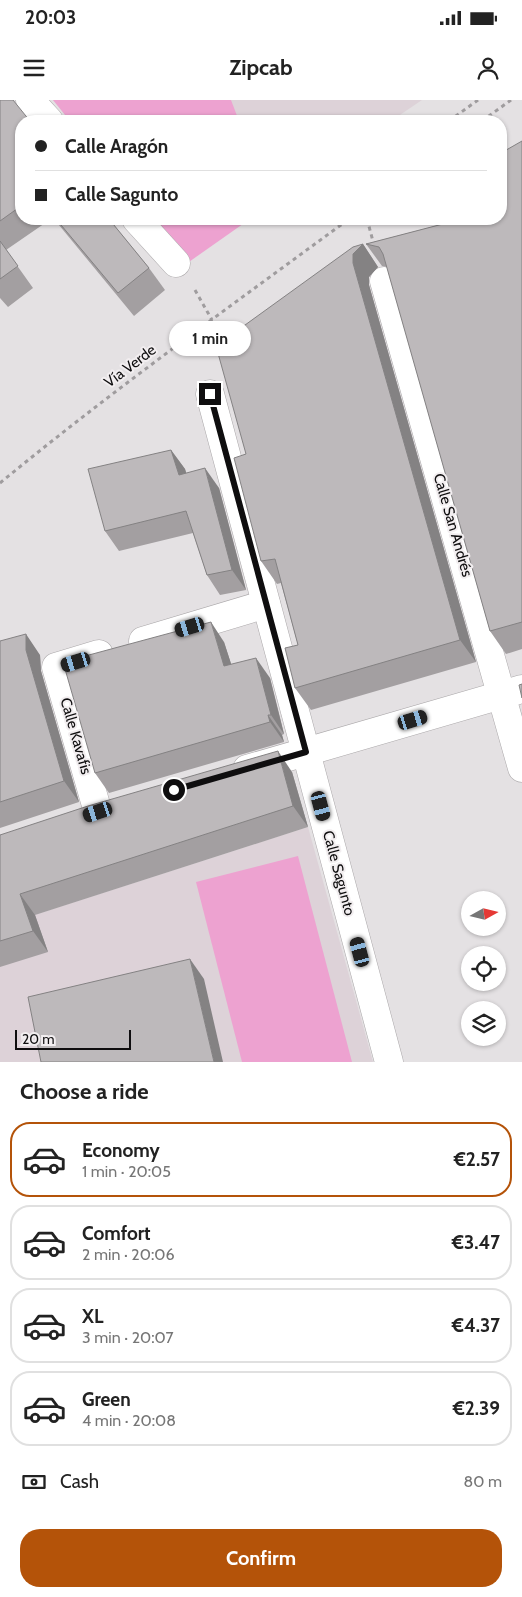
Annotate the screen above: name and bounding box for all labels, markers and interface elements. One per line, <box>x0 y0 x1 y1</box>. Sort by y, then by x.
text: 20:03 <box>25 6 76 29</box>
icon: menu <box>20 54 48 82</box>
text: Zipcab <box>229 54 293 81</box>
icon: person <box>474 54 502 82</box>
text: Calle Aragón <box>65 135 168 158</box>
text: Calle Sagunto <box>65 183 178 206</box>
callout: 1 min <box>169 322 251 356</box>
text: 1 min <box>192 329 228 348</box>
street label: Vía Verde <box>101 341 160 391</box>
route end <box>199 383 221 405</box>
street label: Calle San Andrés <box>430 471 476 579</box>
car <box>173 615 206 639</box>
car <box>59 650 92 674</box>
street label: Calle Kavafis <box>57 696 95 776</box>
car <box>396 708 429 732</box>
route start <box>163 779 185 801</box>
car <box>309 790 332 822</box>
car <box>81 800 114 824</box>
street label: Calle Sagunto <box>319 829 359 917</box>
north arrow <box>461 891 506 936</box>
map controls <box>461 891 506 1046</box>
car <box>348 936 371 968</box>
button: locate <box>461 946 506 991</box>
button: layers <box>461 1001 506 1046</box>
scale bar <box>15 1027 131 1050</box>
text: 20 m <box>22 1030 55 1048</box>
text: Choose a ride <box>20 1078 149 1105</box>
icon: car <box>22 1137 67 1182</box>
text: Economy <box>82 1139 160 1162</box>
text: €2.57 <box>454 1148 500 1171</box>
text: 1 min · 20:05 <box>82 1162 171 1181</box>
icon: car <box>22 1220 67 1265</box>
text: Comfort <box>82 1222 151 1245</box>
text: €3.47 <box>452 1231 500 1254</box>
text: 2 min · 20:06 <box>82 1245 175 1264</box>
icon: car <box>22 1303 67 1348</box>
text: XL <box>82 1305 103 1328</box>
text: €4.37 <box>452 1314 500 1337</box>
text: 3 min · 20:07 <box>82 1328 174 1347</box>
icon: car <box>22 1386 67 1431</box>
text: Green <box>82 1388 131 1411</box>
text: €2.39 <box>453 1397 500 1420</box>
text: 4 min · 20:08 <box>82 1411 176 1430</box>
icon: cash <box>20 1468 48 1496</box>
text: Cash <box>60 1470 99 1493</box>
text: 80 m <box>464 1472 502 1491</box>
button: Confirm <box>20 1529 502 1587</box>

